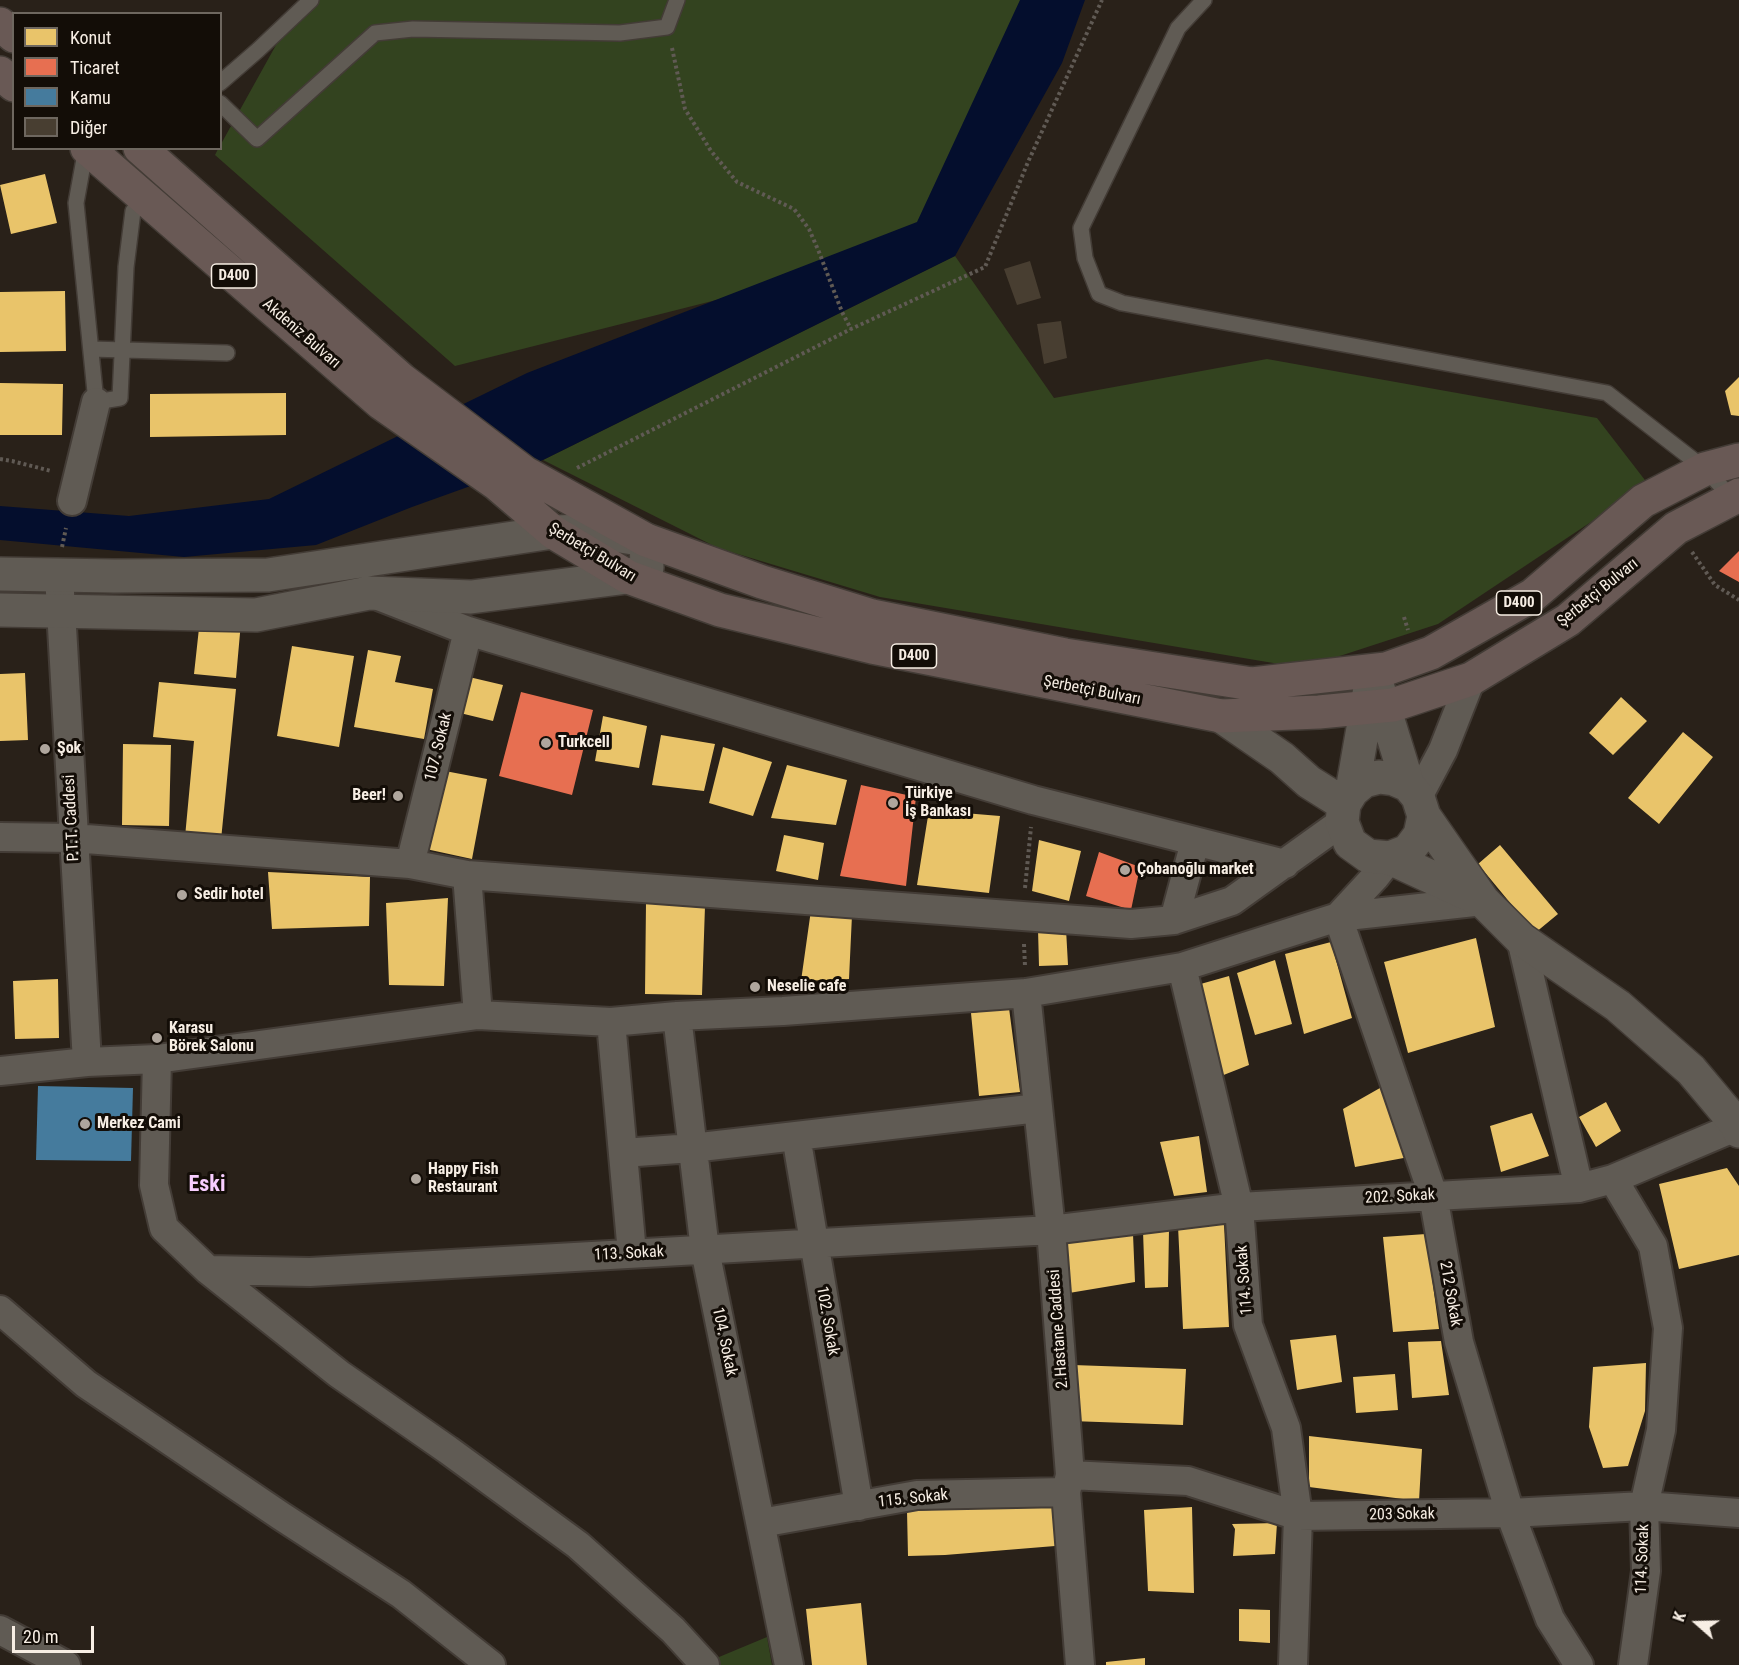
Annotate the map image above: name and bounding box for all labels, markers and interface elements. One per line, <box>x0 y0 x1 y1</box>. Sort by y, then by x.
legend <box>12 12 222 150</box>
text: Konut <box>70 27 111 48</box>
text: Ticaret <box>70 57 120 78</box>
text: Kamu <box>70 87 111 108</box>
text: Diğer <box>70 117 107 138</box>
road number: D400 <box>212 264 256 288</box>
street label: Akdeniz Bulvarı <box>258 295 344 373</box>
street label: Şerbetçi Bulvarı <box>545 519 639 587</box>
street label: Şerbetçi Bulvarı <box>1554 554 1642 632</box>
road number: D400 <box>1496 591 1541 615</box>
road number: D400 <box>892 644 936 668</box>
street label: Şerbetçi Bulvarı <box>1042 672 1142 710</box>
street label: 107. Sokak <box>421 711 457 783</box>
place label: Turkcell <box>558 733 610 753</box>
marker: Turkcell <box>539 736 553 750</box>
place label: Şok <box>57 739 81 759</box>
marker: Şok <box>38 742 52 756</box>
street label: P.T.T. Caddesi <box>60 774 84 862</box>
place label: Türkiye İş Bankası <box>905 784 971 822</box>
place label: Beer! <box>352 786 386 806</box>
marker: Beer! <box>391 789 405 803</box>
marker: Türkiye İş Bankası <box>886 796 900 810</box>
place label: Çobanoğlu market <box>1137 860 1254 880</box>
marker: Çobanoğlu market <box>1118 863 1132 877</box>
place label: Sedir hotel <box>194 885 264 905</box>
marker: Sedir hotel <box>175 888 189 902</box>
place label: Neselie cafe <box>767 977 846 997</box>
marker: Neselie cafe <box>748 980 762 994</box>
place label: Karasu Börek Salonu <box>169 1019 254 1057</box>
marker: Karasu Börek Salonu <box>150 1031 164 1045</box>
place label: Merkez Cami <box>97 1114 181 1134</box>
marker: Merkez Cami <box>78 1117 92 1131</box>
place label: Happy Fish Restaurant <box>428 1160 499 1198</box>
district label: Eski <box>189 1172 225 1198</box>
marker: Happy Fish Restaurant <box>409 1172 423 1186</box>
street label: 202. Sokak <box>1365 1186 1435 1208</box>
street label: 113. Sokak <box>594 1243 664 1265</box>
street label: 114. Sokak <box>1233 1244 1257 1316</box>
street label: 212 Sokak <box>1435 1260 1465 1328</box>
street label: 2.Hastane Caddesi <box>1045 1269 1073 1389</box>
street label: 102. Sokak <box>811 1285 843 1357</box>
street label: 104. Sokak <box>707 1306 741 1378</box>
street label: 115. Sokak <box>877 1486 949 1512</box>
street label: 203 Sokak <box>1369 1505 1435 1525</box>
street label: 114. Sokak <box>1632 1524 1654 1594</box>
north arrow <box>1667 1593 1727 1653</box>
text: K <box>1669 1609 1690 1624</box>
scale bar <box>15 1614 98 1652</box>
text: 20 m <box>23 1626 58 1647</box>

